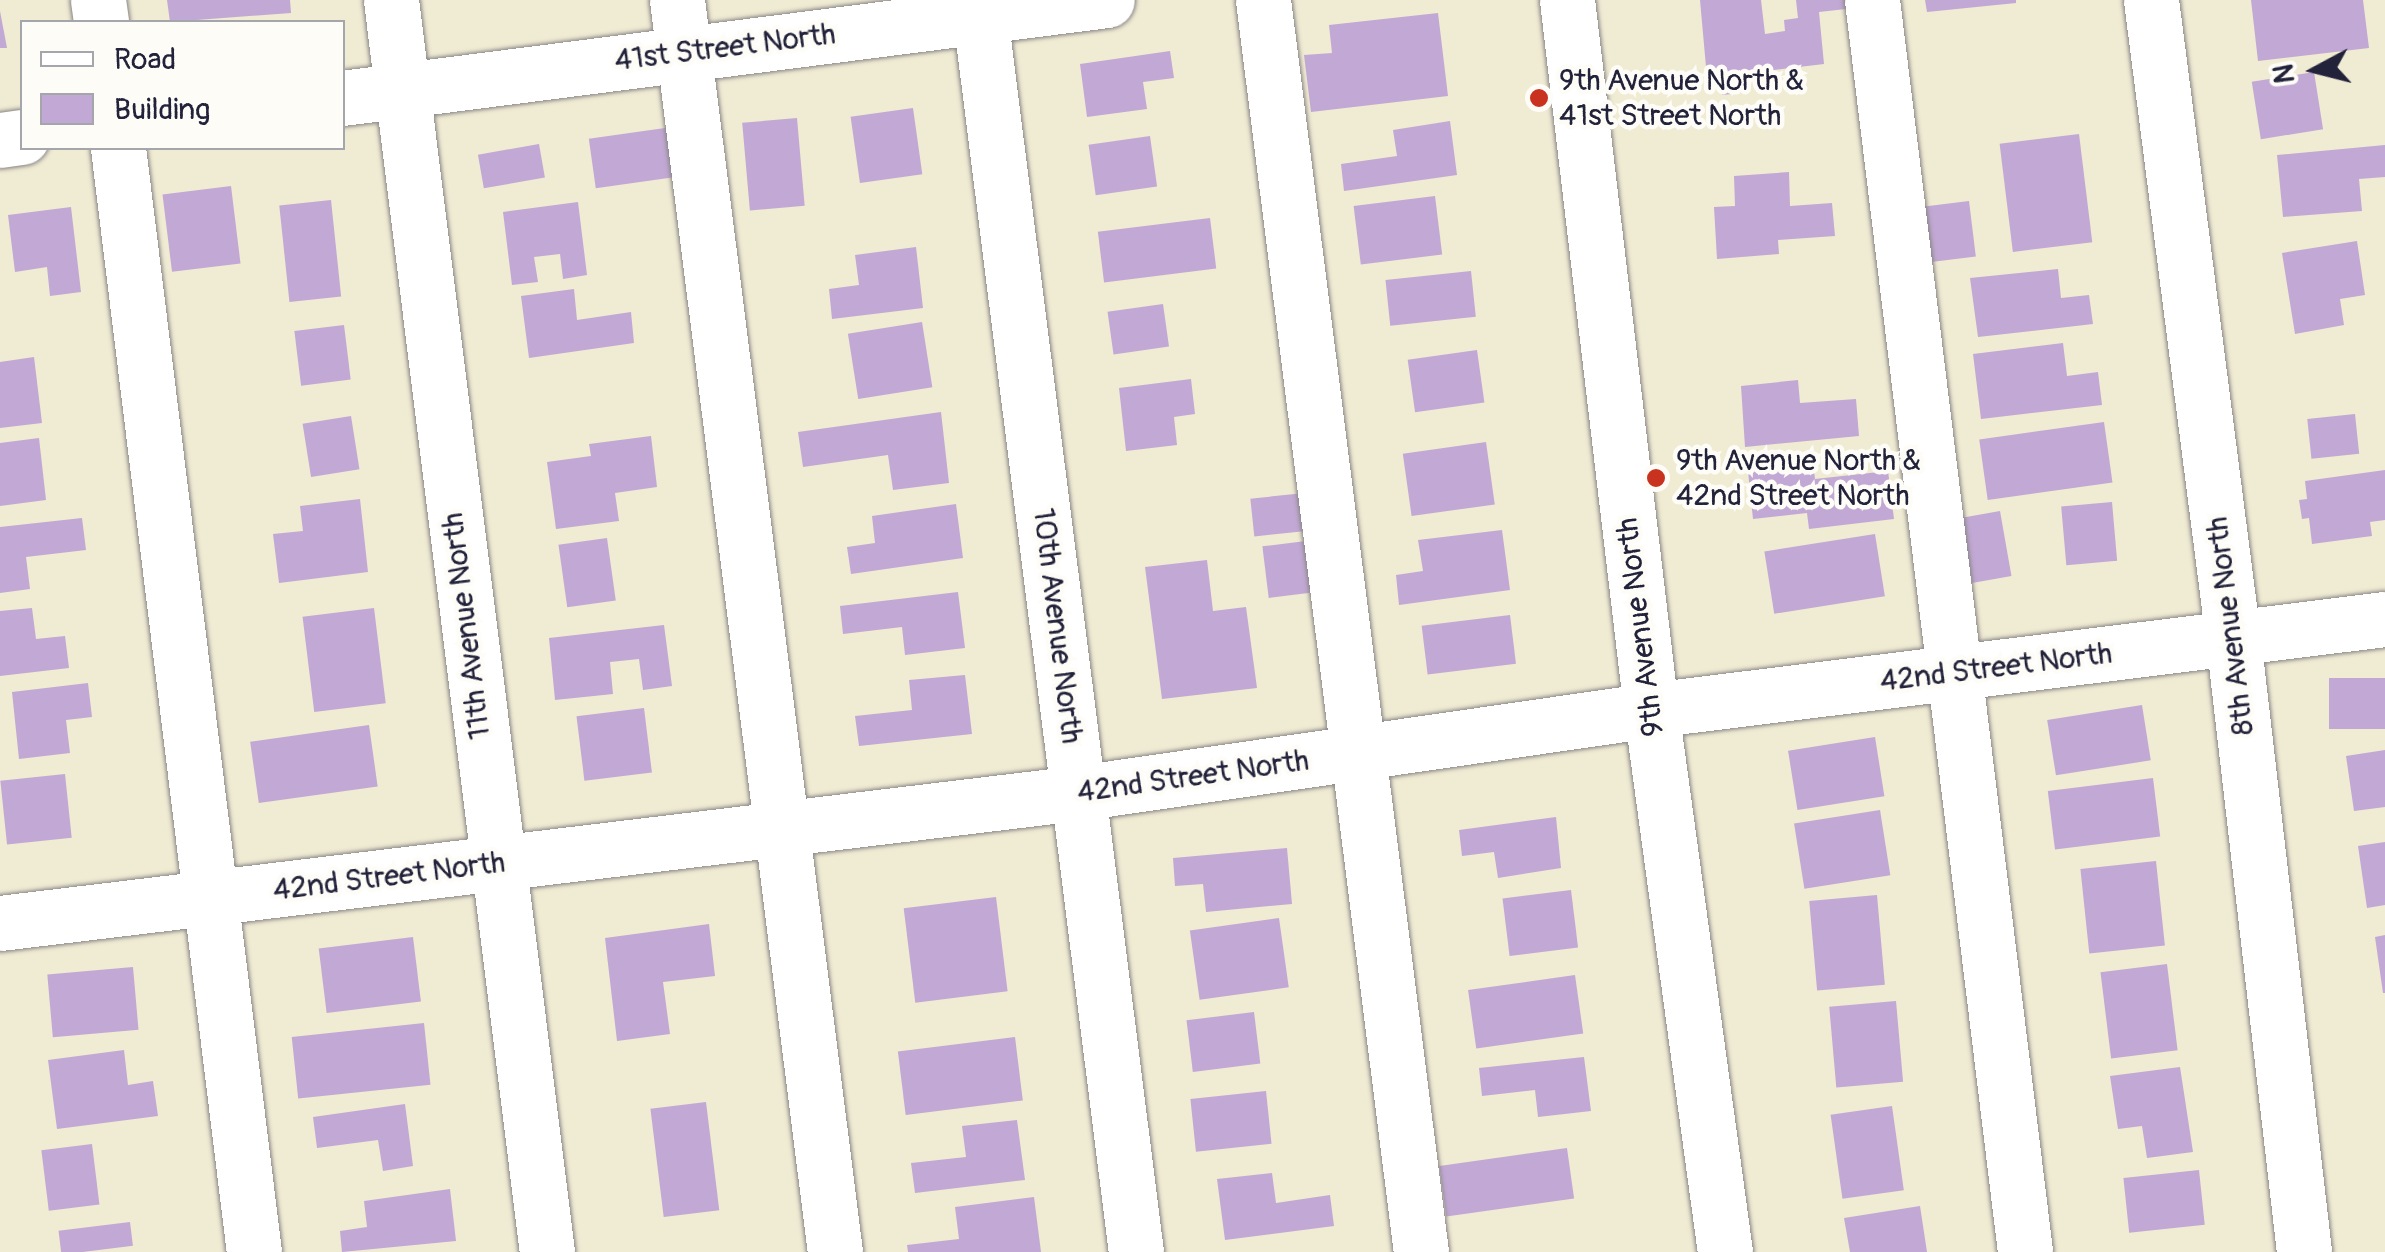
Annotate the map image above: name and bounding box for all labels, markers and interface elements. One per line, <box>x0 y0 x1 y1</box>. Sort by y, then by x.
street label: 41st Street North <box>612 17 838 79</box>
legend <box>20 20 345 150</box>
north arrow <box>2265 20 2365 120</box>
text: Road <box>114 41 176 78</box>
text: N <box>2266 62 2303 85</box>
place label: 9th Avenue North & 41st Street North <box>1559 63 1804 134</box>
marker: 9th Avenue North & 41st Street North <box>1528 87 1550 109</box>
text: Building <box>114 91 210 128</box>
place label: 9th Avenue North & 42nd Street North <box>1676 443 1921 514</box>
marker: 9th Avenue North & 42nd Street North <box>1645 467 1667 489</box>
street label: 10th Avenue North <box>1025 506 1089 746</box>
street label: 11th Avenue North <box>435 511 499 741</box>
street label: 8th Avenue North <box>2200 515 2262 737</box>
street label: 9th Avenue North <box>1610 516 1672 738</box>
street label: 42nd Street North <box>1878 636 2114 700</box>
street label: 42nd Street North <box>1075 743 1311 811</box>
street label: 42nd Street North <box>271 845 507 909</box>

